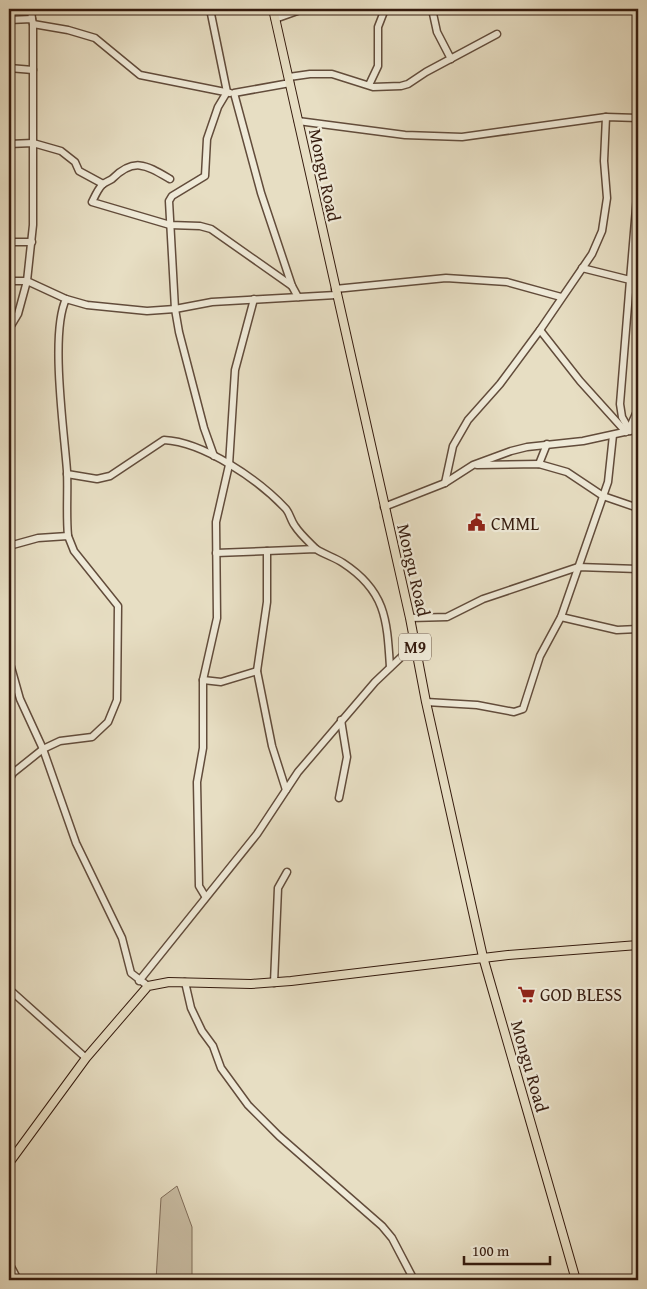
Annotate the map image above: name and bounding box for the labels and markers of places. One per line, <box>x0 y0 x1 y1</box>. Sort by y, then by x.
place label: CMML <box>491 510 539 537</box>
public building icon: CMML <box>467 513 487 533</box>
place label: GOD BLESS <box>540 981 622 1008</box>
supermarket icon: GOD BLESS <box>516 984 536 1004</box>

